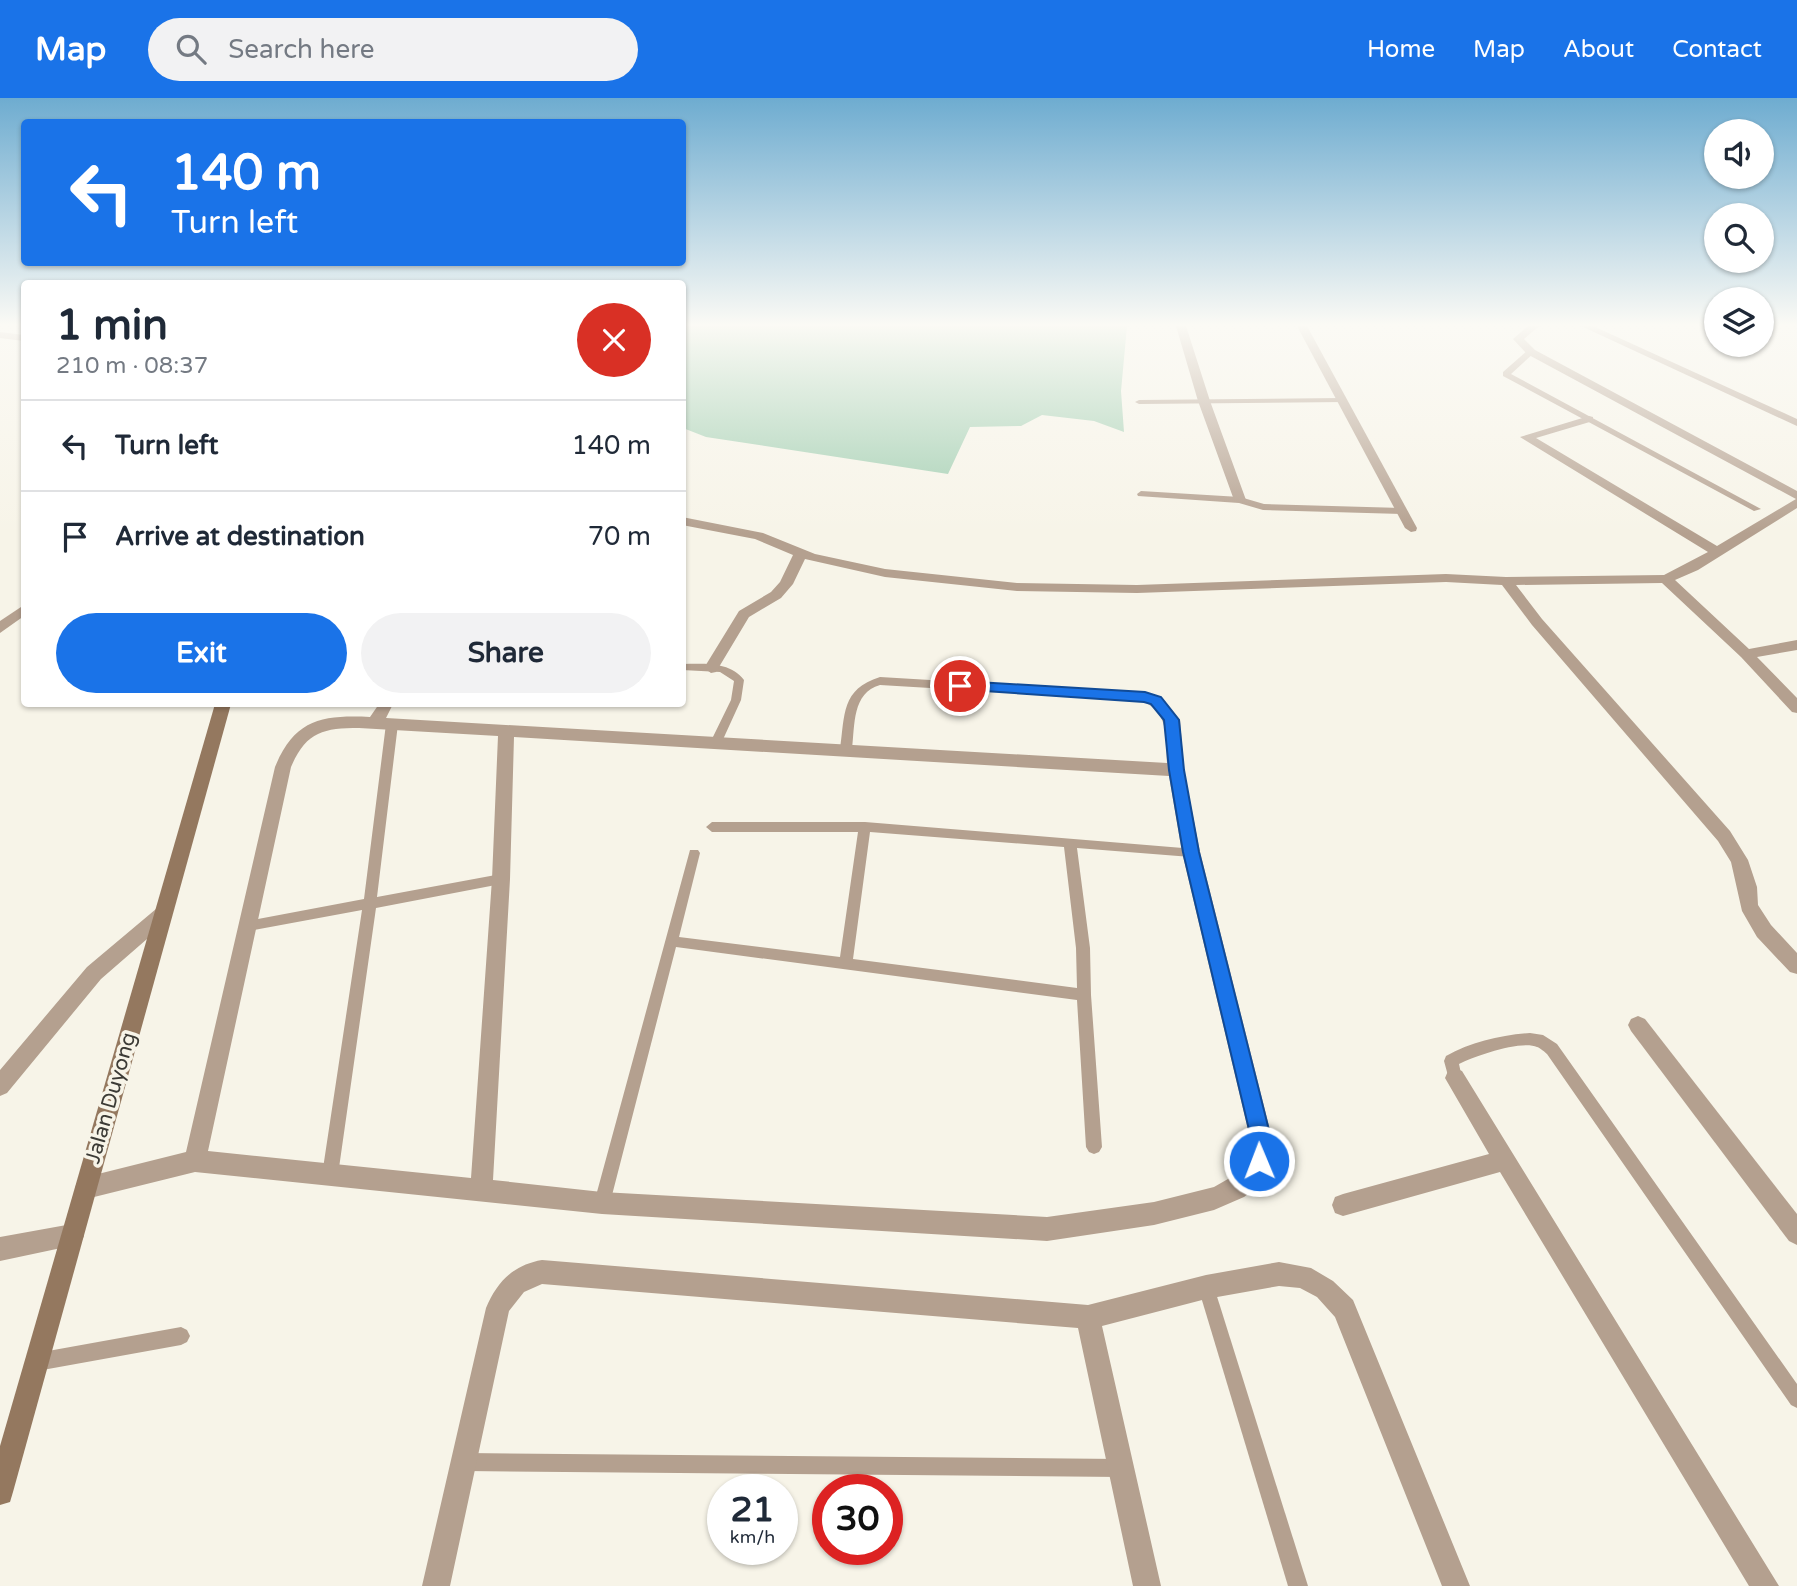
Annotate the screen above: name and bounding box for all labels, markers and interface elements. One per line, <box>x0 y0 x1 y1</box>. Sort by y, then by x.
search box <box>148 18 638 81</box>
text: Map <box>35 30 106 69</box>
icon: search <box>172 30 210 68</box>
text: Search here <box>228 34 374 65</box>
text: Home <box>1367 35 1435 64</box>
text: Map <box>1473 35 1525 64</box>
text: About <box>1563 35 1634 64</box>
text: Contact <box>1672 35 1762 64</box>
map controls <box>1704 119 1774 357</box>
button: sound <box>1704 119 1774 189</box>
text: 140 m <box>171 144 321 203</box>
icon: left <box>56 147 147 238</box>
button: search <box>1704 203 1774 273</box>
text: Turn left <box>171 204 298 242</box>
button: layers <box>1704 287 1774 357</box>
text: 1 min <box>56 300 168 351</box>
button: close <box>577 303 651 377</box>
text: 210 m · 08:37 <box>56 352 208 380</box>
icon: left <box>56 427 94 465</box>
text: Turn left <box>115 430 218 461</box>
text: 140 m <box>571 430 651 461</box>
icon: arrive <box>56 518 94 556</box>
text: Arrive at destination <box>115 521 365 552</box>
text: 70 m <box>588 521 651 552</box>
button: Exit <box>56 613 347 693</box>
button: Share <box>361 613 651 693</box>
pin <box>930 656 990 716</box>
icon: arrive <box>941 667 979 705</box>
street label: Jalan Duyong <box>80 1030 142 1166</box>
position arrow <box>1222 1124 1296 1198</box>
speed limit sign: 30 <box>812 1474 903 1565</box>
text: 21 <box>731 1489 774 1531</box>
text: km/h <box>730 1526 775 1548</box>

